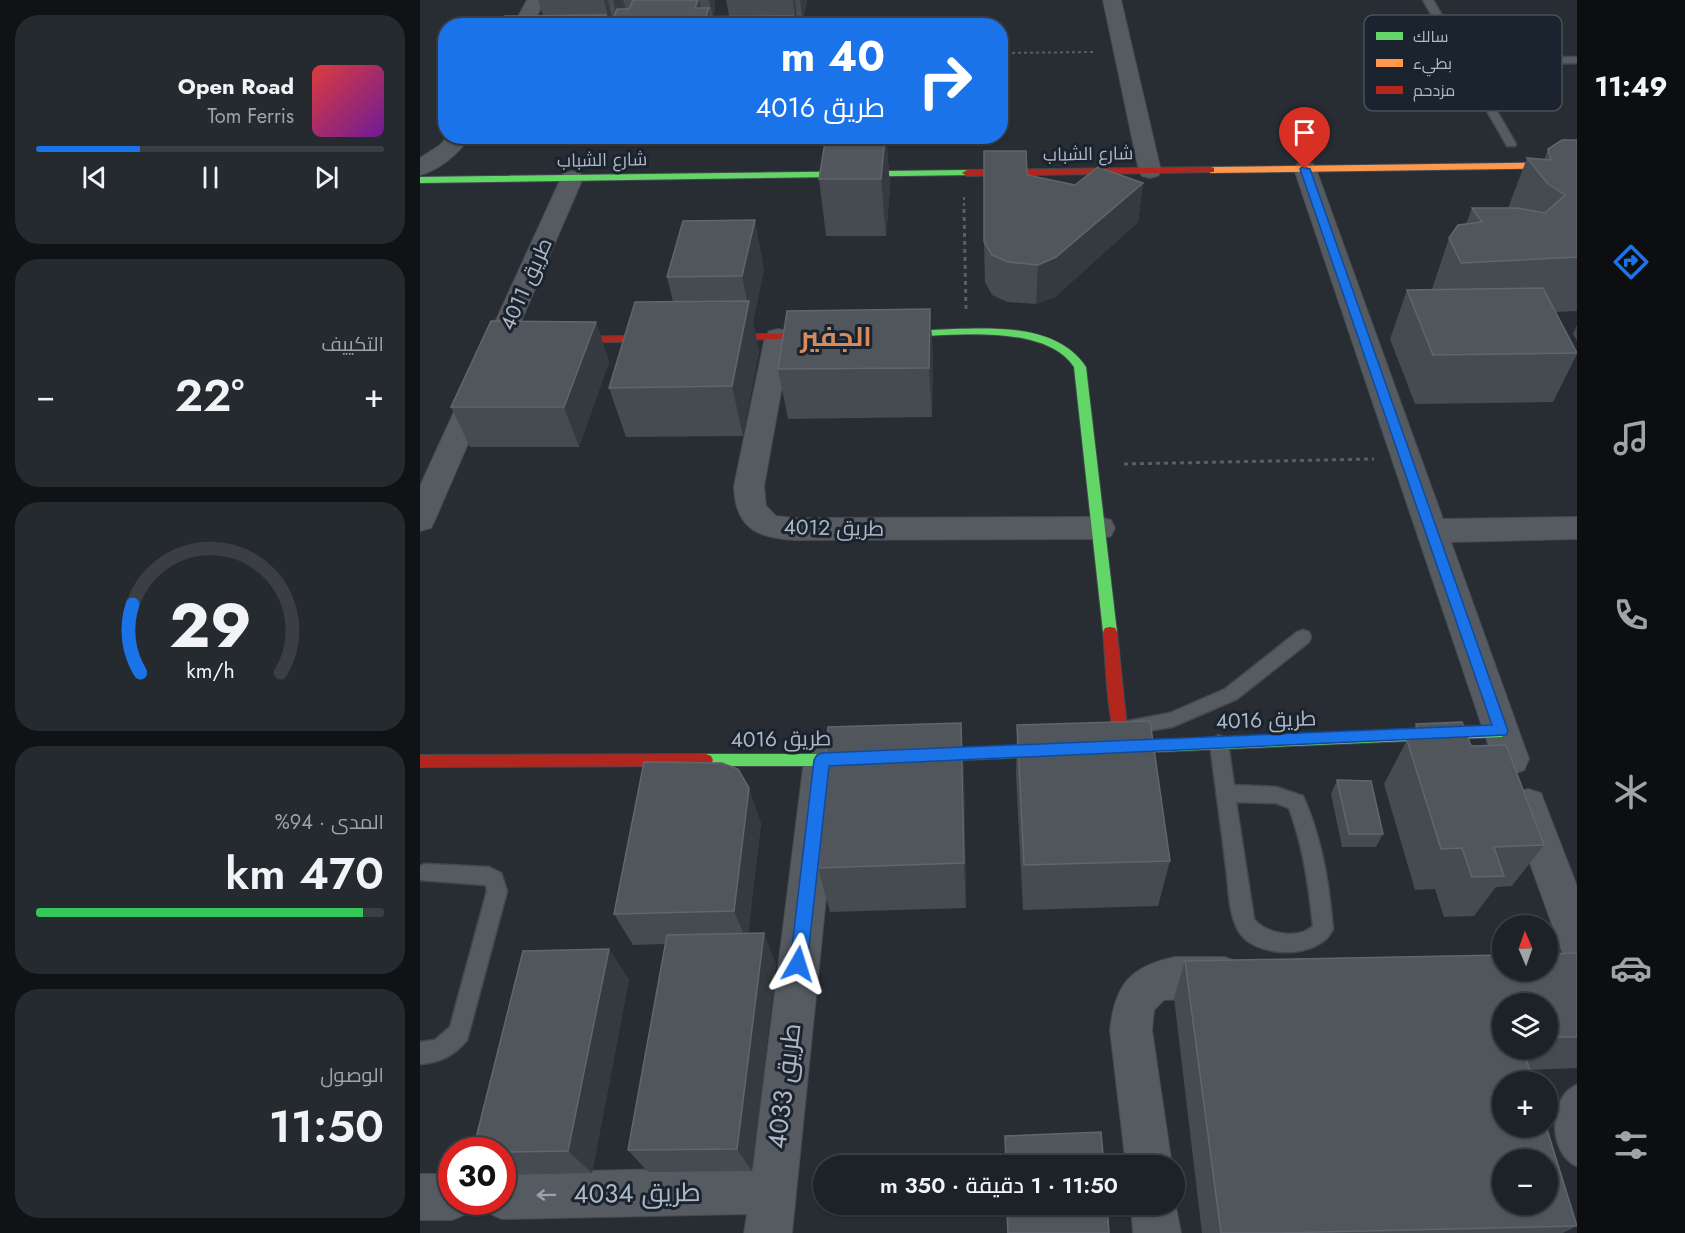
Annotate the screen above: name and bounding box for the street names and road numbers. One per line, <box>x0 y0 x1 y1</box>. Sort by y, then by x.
street label: شارع الشباب <box>1043 140 1133 168</box>
street label: شارع الشباب <box>557 146 647 174</box>
street label: طريق 4011 <box>492 233 560 335</box>
street label: طريق 4012 <box>783 512 885 544</box>
street label: طريق 4016 <box>1215 703 1317 737</box>
street label: طريق 4016 <box>730 723 832 755</box>
street label: طريق 4033 <box>757 1021 811 1151</box>
street label: طريق 4034 <box>573 1173 701 1213</box>

